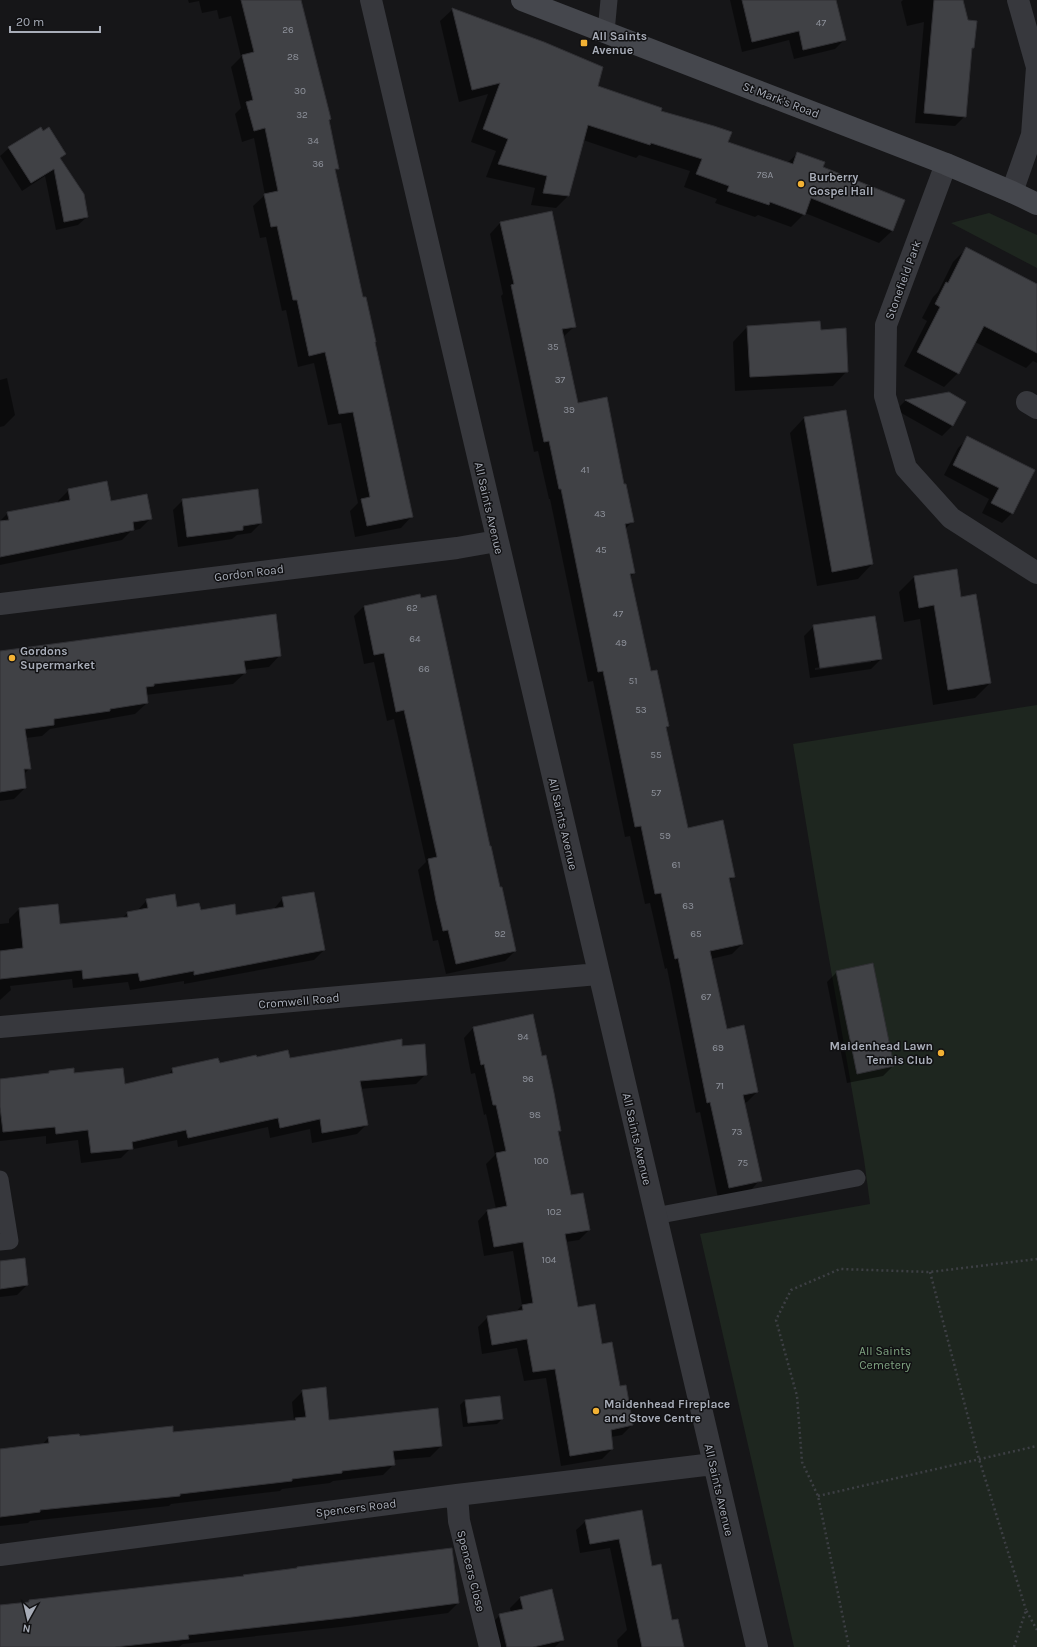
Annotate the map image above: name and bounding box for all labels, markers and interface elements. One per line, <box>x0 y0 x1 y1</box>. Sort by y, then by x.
scale bar <box>10 8 100 34</box>
text: 20 m <box>16 15 44 29</box>
house number: 47 <box>816 17 826 29</box>
house number: 26 <box>282 24 294 36</box>
place label: All Saints Avenue <box>592 29 647 57</box>
marker: All Saints Avenue <box>579 38 589 48</box>
house number: 28 <box>287 51 299 63</box>
street label: St Mark's Road <box>741 79 821 121</box>
house number: 30 <box>294 85 306 97</box>
house number: 32 <box>296 109 308 121</box>
house number: 34 <box>307 135 319 147</box>
house number: 36 <box>312 158 324 170</box>
house number: 78A <box>757 169 774 181</box>
place label: Burberry Gospel Hall <box>809 170 873 198</box>
marker: Burberry Gospel Hall <box>796 179 806 189</box>
street label: Stonefield Park <box>882 238 924 322</box>
house number: 35 <box>547 341 559 353</box>
house number: 37 <box>555 374 566 386</box>
house number: 39 <box>563 404 575 416</box>
street label: All Saints Avenue <box>472 460 506 556</box>
house number: 41 <box>581 464 589 476</box>
house number: 43 <box>594 508 606 520</box>
house number: 45 <box>595 544 607 556</box>
street label: Gordon Road <box>213 562 285 584</box>
house number: 62 <box>406 602 418 614</box>
house number: 47 <box>613 608 623 620</box>
house number: 64 <box>409 633 421 645</box>
house number: 49 <box>615 637 627 649</box>
place label: Gordons Supermarket <box>20 644 95 672</box>
marker: Gordons Supermarket <box>7 653 17 663</box>
house number: 66 <box>418 663 430 675</box>
house number: 51 <box>629 675 637 687</box>
house number: 53 <box>635 704 647 716</box>
house number: 55 <box>650 749 662 761</box>
street label: All Saints Avenue <box>546 776 580 872</box>
house number: 57 <box>651 787 661 799</box>
house number: 59 <box>659 830 671 842</box>
house number: 61 <box>671 859 681 871</box>
house number: 63 <box>682 900 694 912</box>
house number: 92 <box>494 928 506 940</box>
house number: 65 <box>690 928 702 940</box>
street label: Cromwell Road <box>258 990 340 1012</box>
house number: 67 <box>701 991 712 1003</box>
house number: 94 <box>517 1031 529 1043</box>
place label: Maidenhead Lawn Tennis Club <box>830 1039 933 1067</box>
house number: 69 <box>712 1042 724 1054</box>
marker: Maidenhead Lawn Tennis Club <box>936 1048 946 1058</box>
house number: 96 <box>522 1073 534 1085</box>
house number: 71 <box>716 1080 724 1092</box>
street label: All Saints Avenue <box>620 1091 654 1187</box>
house number: 98 <box>529 1109 541 1121</box>
house number: 73 <box>732 1126 742 1138</box>
house number: 100 <box>533 1155 549 1167</box>
house number: 75 <box>738 1157 749 1169</box>
house number: 102 <box>546 1206 562 1218</box>
house number: 104 <box>542 1254 557 1266</box>
park label: All Saints Cemetery <box>859 1344 911 1372</box>
place label: Maidenhead Fireplace and Stove Centre <box>604 1397 730 1425</box>
marker: Maidenhead Fireplace and Stove Centre <box>591 1406 601 1416</box>
street label: All Saints Avenue <box>702 1442 736 1538</box>
street label: Spencers Road <box>315 1496 397 1520</box>
street label: Spencers Close <box>454 1529 488 1613</box>
north arrow <box>8 1599 48 1639</box>
text: N <box>22 1621 31 1635</box>

